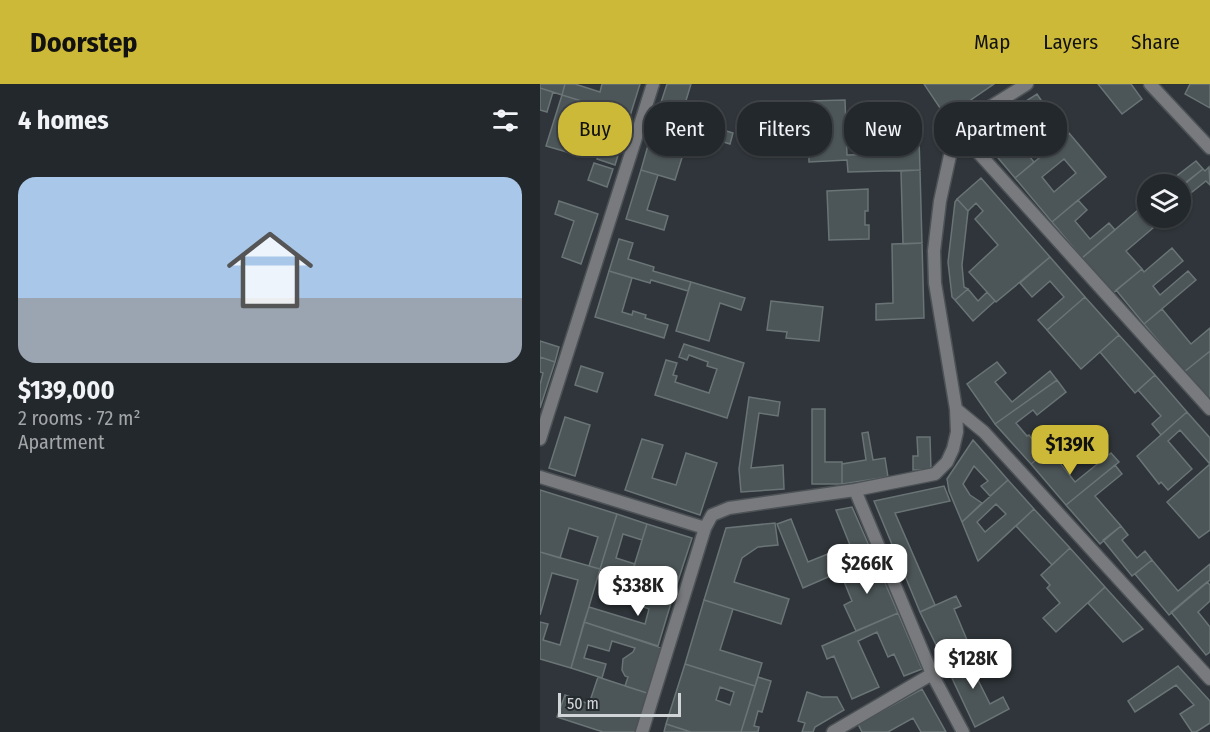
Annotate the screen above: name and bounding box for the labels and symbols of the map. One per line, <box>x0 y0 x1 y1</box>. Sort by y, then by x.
pin: $139K <box>1028 425 1112 476</box>
pin: $266K <box>825 544 909 595</box>
pin: $338K <box>596 566 680 617</box>
pin: $128K <box>931 639 1015 690</box>
scale bar <box>558 690 681 718</box>

